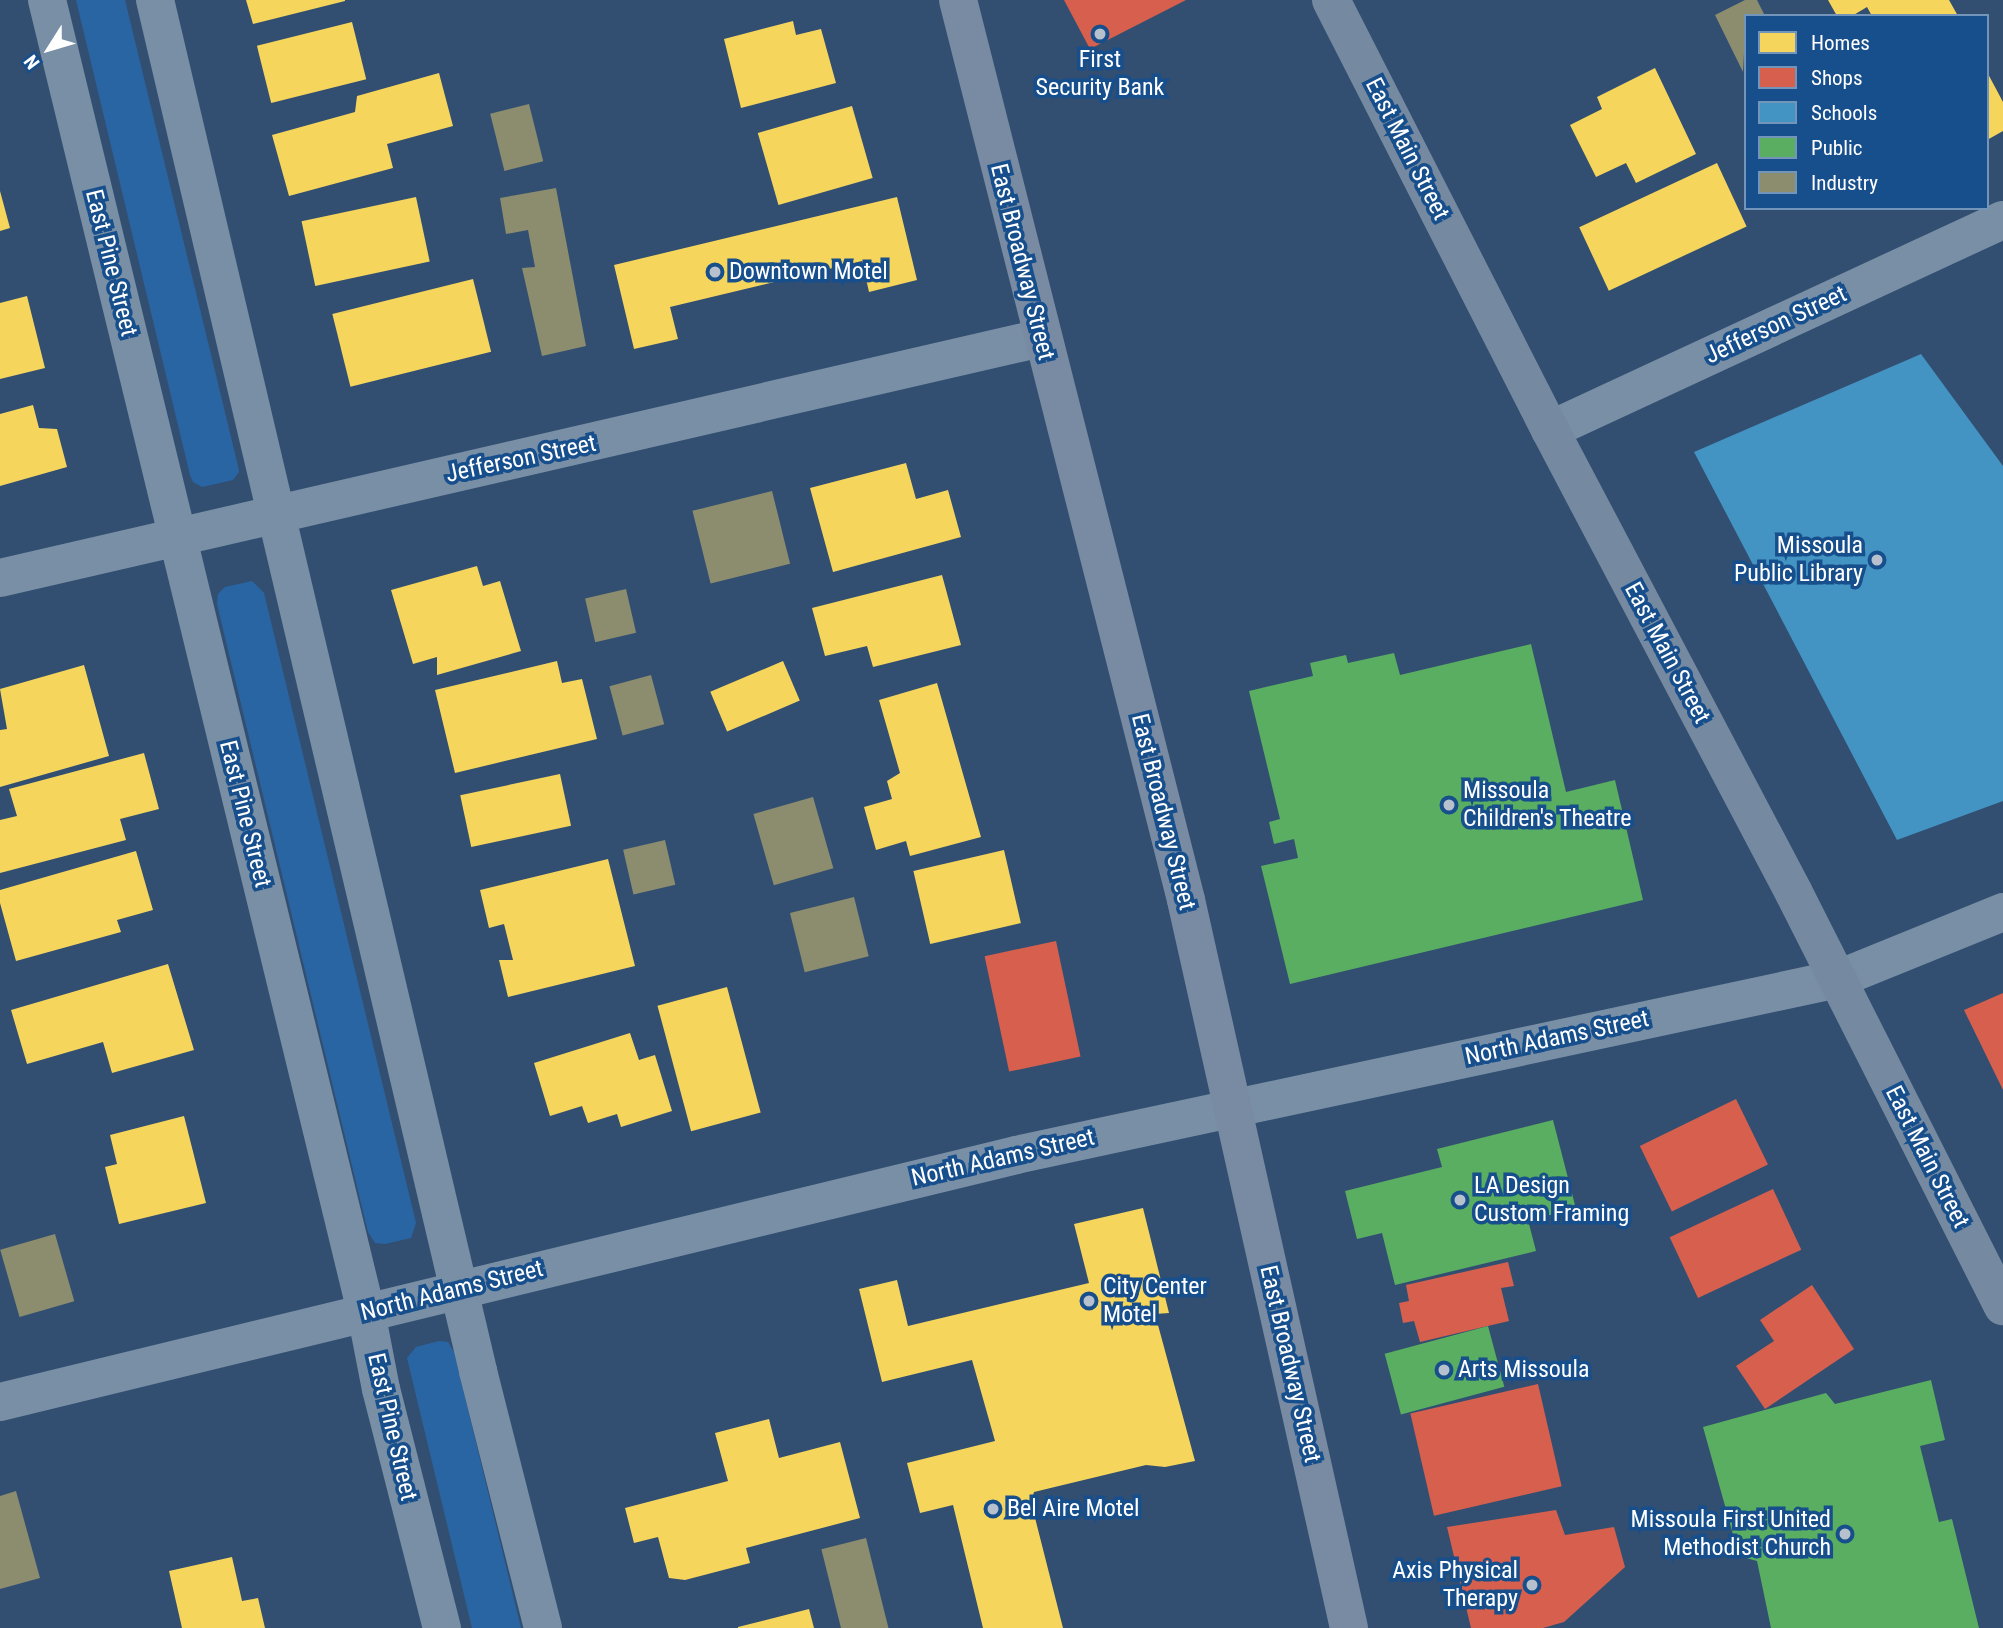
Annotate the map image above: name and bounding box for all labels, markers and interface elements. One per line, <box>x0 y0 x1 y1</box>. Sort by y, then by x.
north arrow <box>14 14 84 84</box>
legend <box>1744 14 1989 210</box>
marker: First Security Bank <box>1092 26 1108 42</box>
text: Homes <box>1811 31 1870 55</box>
place label: First Security Bank <box>1036 46 1164 102</box>
text: N <box>19 50 45 74</box>
text: Shops <box>1811 66 1863 90</box>
street label: East Main Street <box>1359 73 1455 225</box>
text: Schools <box>1811 101 1877 125</box>
text: Public <box>1811 136 1863 160</box>
street label: East Broadway Street <box>984 161 1060 363</box>
text: Industry <box>1811 171 1878 195</box>
street label: East Pine Street <box>79 187 143 339</box>
place label: Downtown Motel <box>729 258 888 286</box>
marker: Downtown Motel <box>707 264 723 280</box>
street label: Jefferson Street <box>1701 280 1851 370</box>
street label: Jefferson Street <box>443 429 599 489</box>
place label: Missoula Public Library <box>1734 532 1863 588</box>
marker: Missoula Public Library <box>1869 552 1885 568</box>
street label: East Main Street <box>1618 578 1716 728</box>
street label: East Broadway Street <box>1125 711 1201 913</box>
street label: East Pine Street <box>213 738 277 890</box>
place label: Missoula Children's Theatre <box>1463 777 1632 833</box>
marker: Missoula Children's Theatre <box>1441 797 1457 813</box>
street label: North Adams Street <box>1463 1004 1651 1072</box>
street label: East Main Street <box>1879 1081 1975 1233</box>
street label: North Adams Street <box>909 1123 1097 1193</box>
place label: LA Design Custom Framing <box>1474 1172 1629 1228</box>
marker: LA Design Custom Framing <box>1452 1192 1468 1208</box>
street label: North Adams Street <box>358 1254 546 1328</box>
street label: East Broadway Street <box>1253 1263 1327 1465</box>
place label: City Center Motel <box>1103 1273 1207 1329</box>
marker: City Center Motel <box>1081 1293 1097 1309</box>
street label: East Pine Street <box>361 1350 423 1504</box>
place label: Arts Missoula <box>1458 1356 1589 1384</box>
marker: Arts Missoula <box>1436 1362 1452 1378</box>
place label: Bel Aire Motel <box>1007 1495 1140 1523</box>
marker: Bel Aire Motel <box>985 1501 1001 1517</box>
place label: Missoula First United Methodist Church <box>1631 1506 1831 1562</box>
marker: Missoula First United Methodist Church <box>1837 1526 1853 1542</box>
place label: Axis Physical Therapy <box>1392 1557 1518 1613</box>
marker: Axis Physical Therapy <box>1524 1577 1540 1593</box>

